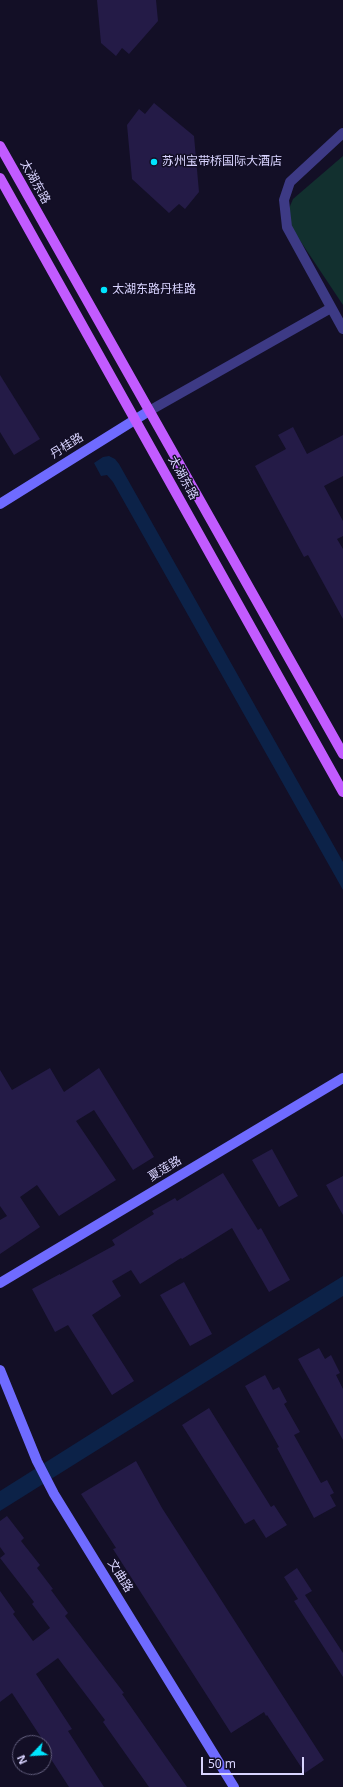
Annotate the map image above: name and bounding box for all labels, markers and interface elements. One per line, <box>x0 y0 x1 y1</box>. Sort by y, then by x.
place label: 苏州宝带桥国际大酒店 <box>162 155 282 169</box>
marker: 苏州宝带桥国际大酒店 <box>149 157 159 167</box>
street label: 太湖东路 <box>17 158 53 206</box>
place label: 太湖东路丹桂路 <box>112 283 196 297</box>
marker: 太湖东路丹桂路 <box>99 285 109 295</box>
street label: 丹桂路 <box>48 430 86 462</box>
street label: 太湖东路 <box>165 454 201 502</box>
street label: 夏莲路 <box>146 1154 184 1184</box>
street label: 文曲路 <box>104 1557 136 1595</box>
north arrow <box>12 1735 52 1775</box>
scale bar <box>203 1749 306 1775</box>
text: N <box>13 1753 30 1767</box>
text: 50 m <box>208 1755 236 1772</box>

